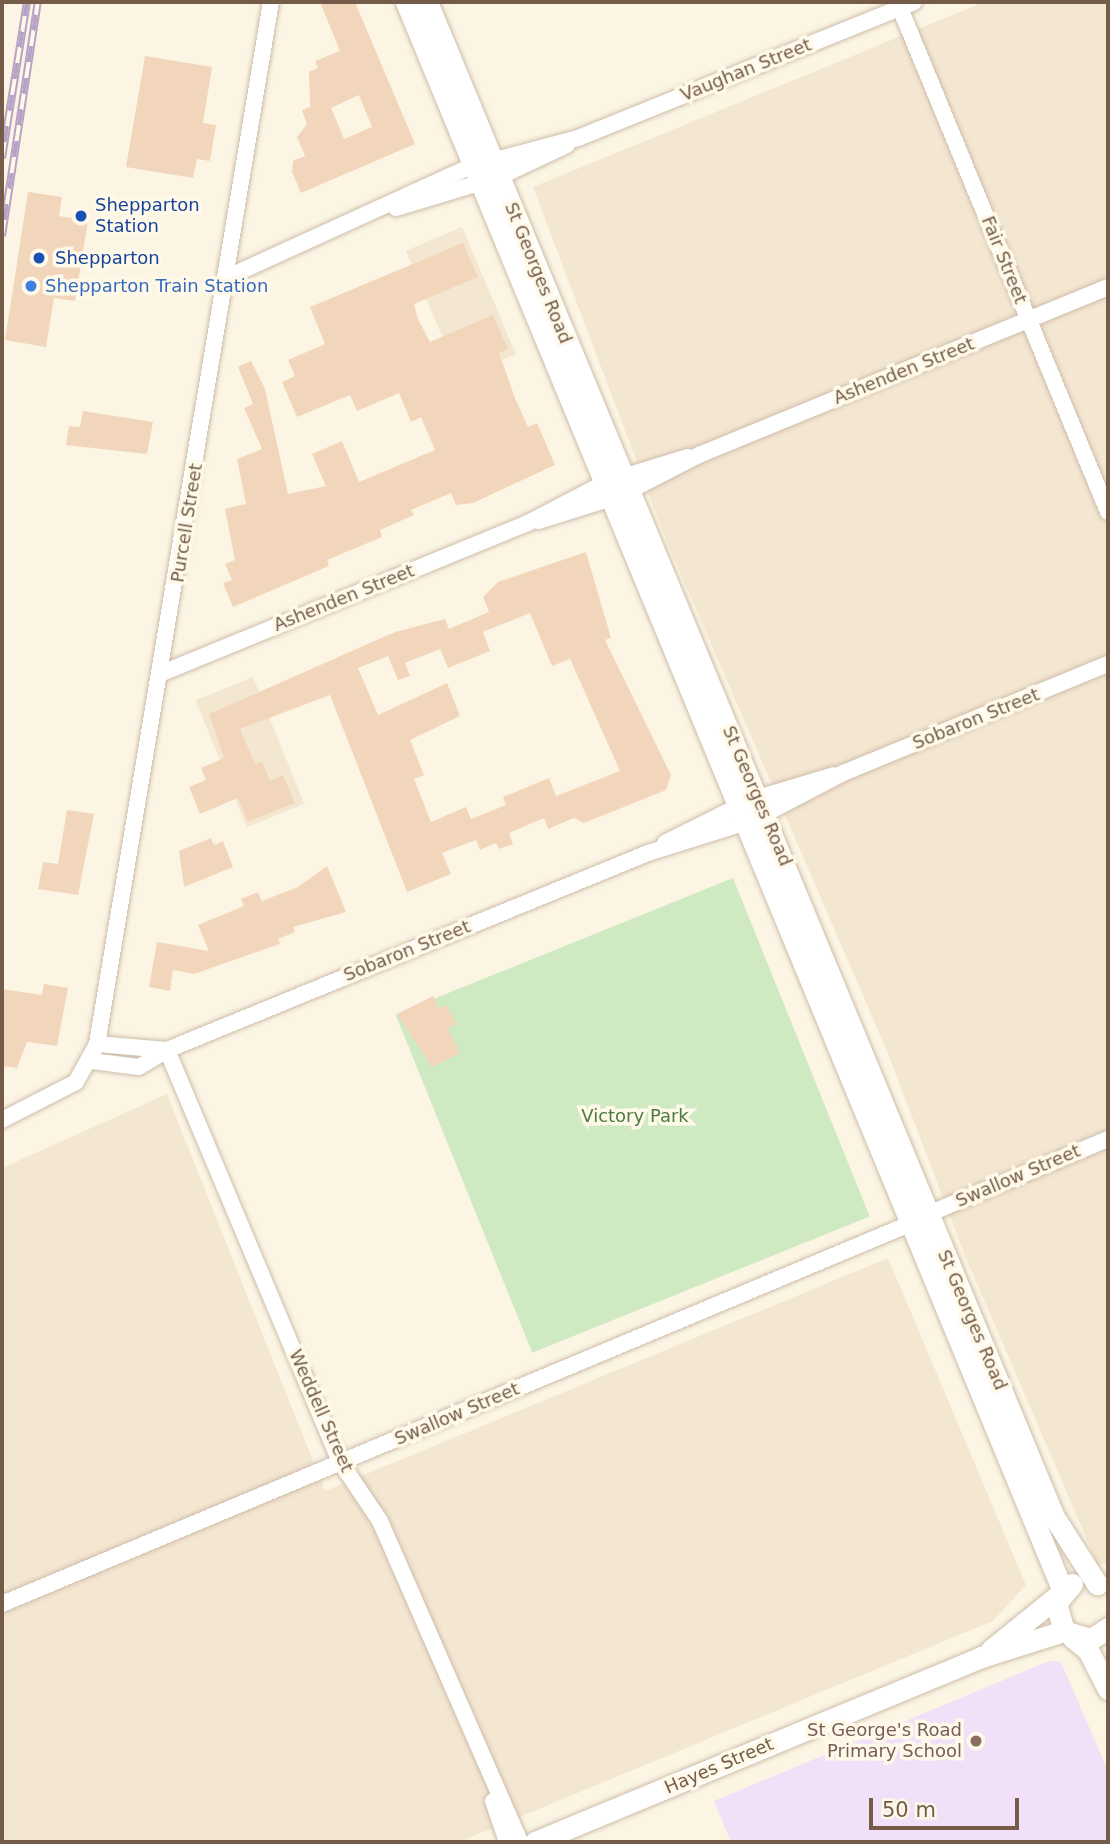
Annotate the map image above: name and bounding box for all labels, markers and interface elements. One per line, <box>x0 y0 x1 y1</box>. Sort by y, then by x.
street label: Vaughan Street <box>677 34 815 106</box>
place label: Shepparton Station <box>95 195 200 238</box>
street label: St Georges Road <box>500 199 576 347</box>
marker: Shepparton Station <box>73 208 89 224</box>
street label: Fair Street <box>977 213 1031 307</box>
place label: Shepparton <box>55 247 160 269</box>
marker: Shepparton <box>29 248 49 268</box>
place label: Shepparton Train Station <box>45 275 268 297</box>
marker: Shepparton Train Station <box>23 278 39 294</box>
street label: Ashenden Street <box>830 333 978 409</box>
street label: Purcell Street <box>167 462 207 584</box>
street label: Ashenden Street <box>270 560 418 636</box>
street label: Sobaron Street <box>909 684 1043 754</box>
street label: St Georges Road <box>718 723 796 869</box>
street label: Sobaron Street <box>340 916 474 986</box>
park label: Victory Park <box>581 1105 689 1127</box>
street label: Swallow Street <box>952 1140 1084 1212</box>
street label: St Georges Road <box>933 1247 1011 1393</box>
street label: Weddell Street <box>284 1346 358 1476</box>
street label: Swallow Street <box>391 1378 523 1450</box>
place label: St George's Road Primary School <box>807 1720 962 1762</box>
street label: Hayes Street <box>661 1733 777 1799</box>
marker: St George's Road Primary School <box>968 1733 984 1749</box>
scale bar <box>872 1784 1023 1828</box>
text: 50 m <box>882 1798 936 1822</box>

